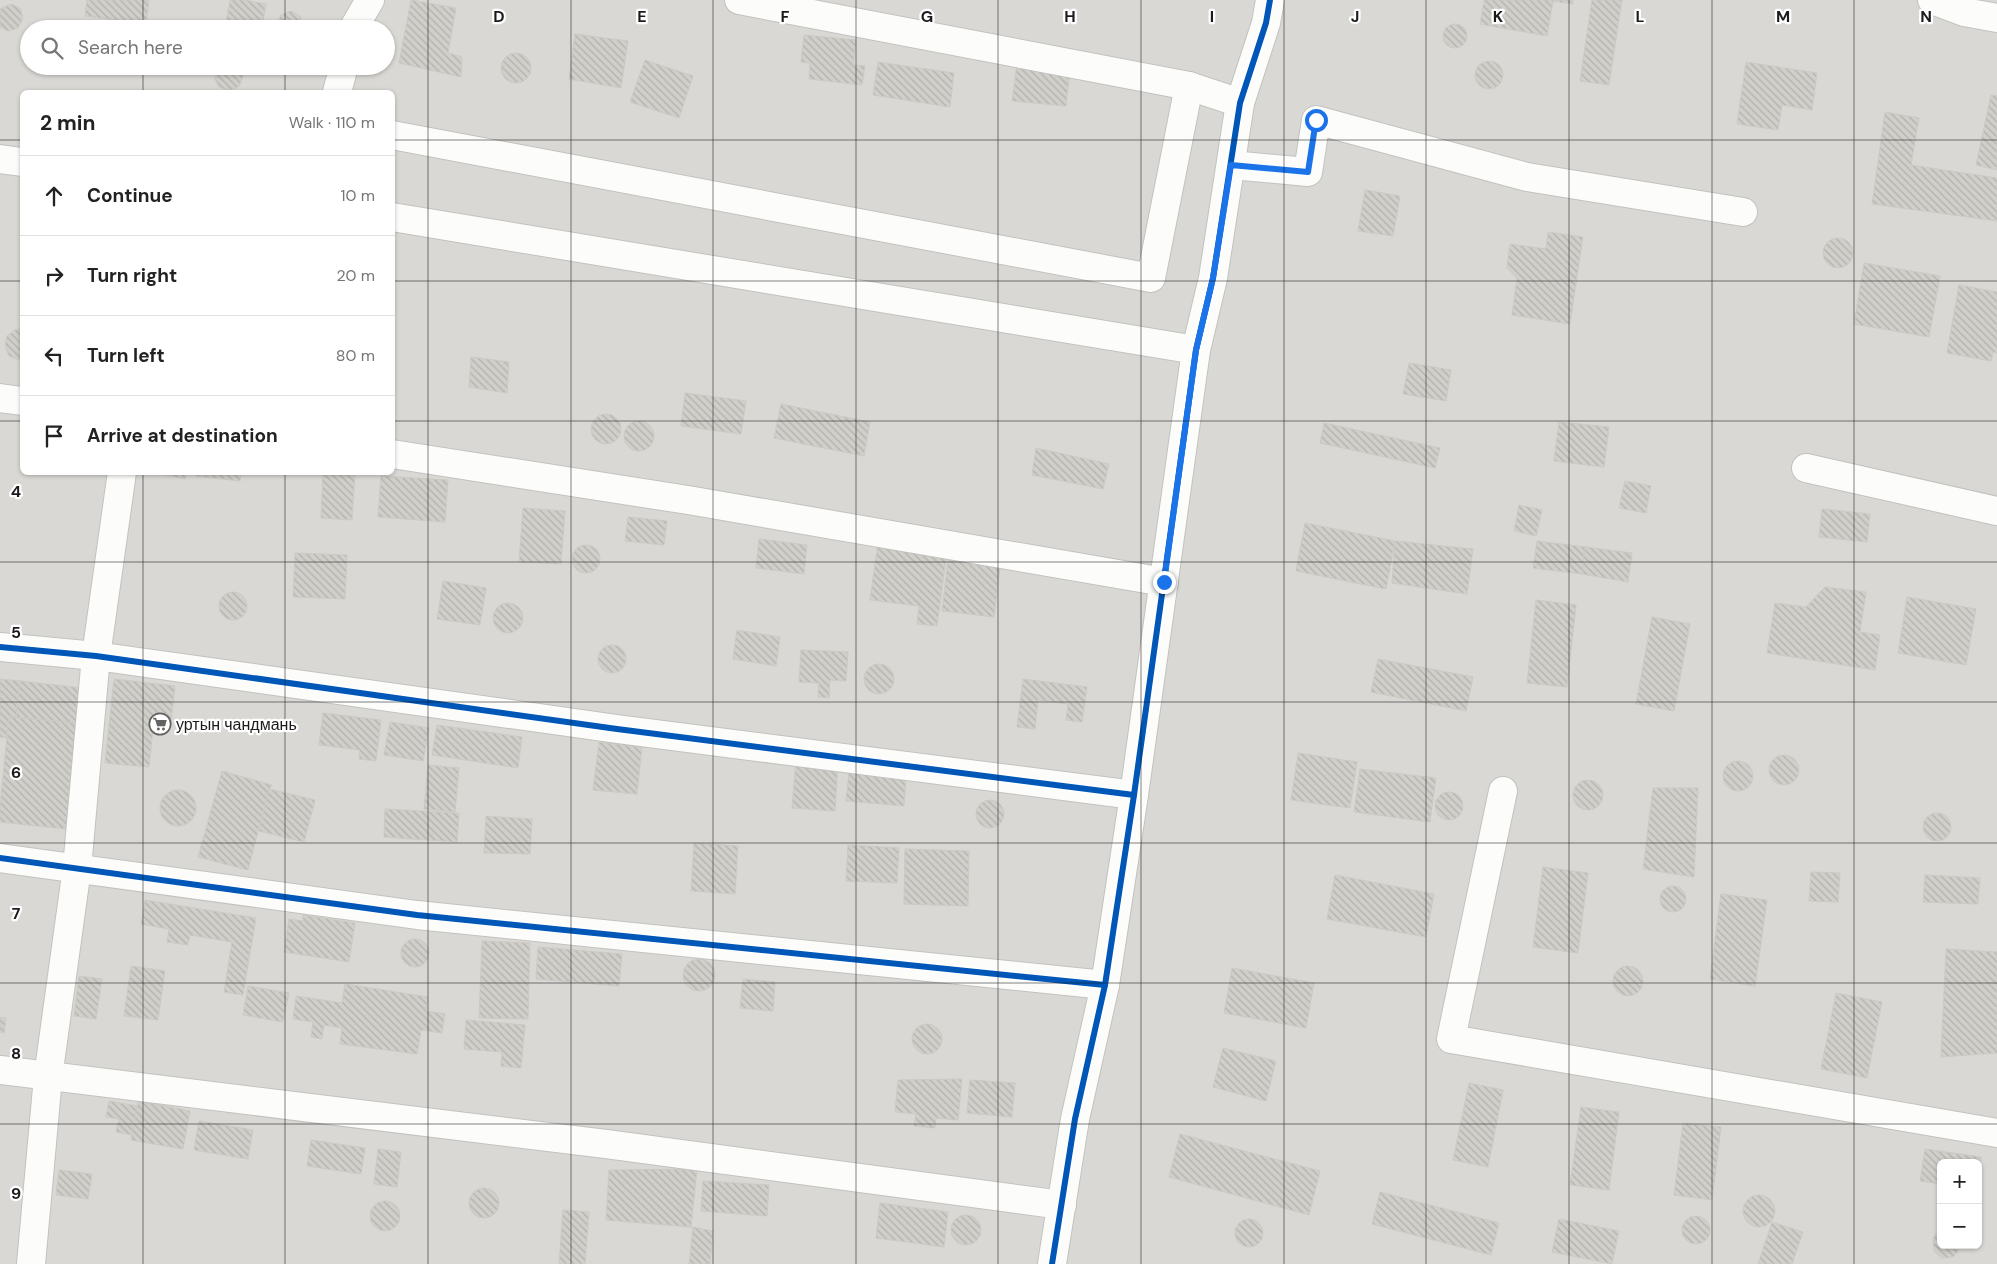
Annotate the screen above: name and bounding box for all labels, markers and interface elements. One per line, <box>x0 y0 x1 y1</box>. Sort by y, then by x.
text: D <box>493 6 505 27</box>
text: E <box>637 6 647 27</box>
text: F <box>781 6 790 27</box>
text: G <box>921 6 933 27</box>
text: H <box>1064 6 1076 27</box>
text: I <box>1210 6 1214 27</box>
text: J <box>1351 6 1359 27</box>
text: K <box>1493 6 1504 27</box>
text: L <box>1636 6 1645 27</box>
text: M <box>1776 6 1790 27</box>
text: N <box>1920 6 1932 27</box>
search box <box>20 20 395 75</box>
icon: search <box>38 34 66 62</box>
text: Search here <box>78 35 183 60</box>
text: 2 min <box>40 109 96 137</box>
route start <box>1305 109 1328 132</box>
text: Walk · 110 m <box>289 112 375 133</box>
icon: ahead <box>40 182 68 210</box>
text: Continue <box>87 183 173 208</box>
text: 10 m <box>341 185 375 206</box>
icon: right <box>40 262 68 290</box>
text: Turn right <box>87 263 177 288</box>
text: 20 m <box>336 265 375 286</box>
icon: left <box>40 342 68 370</box>
text: Turn left <box>87 343 165 368</box>
text: 80 m <box>336 345 375 366</box>
icon: arrive <box>40 422 68 450</box>
text: Arrive at destination <box>87 423 278 448</box>
text: 4 <box>11 481 21 502</box>
route end <box>1153 571 1176 594</box>
text: 5 <box>11 622 21 643</box>
supermarket icon: уртын чандмань <box>148 712 172 736</box>
place label: уртын чандмань <box>176 714 297 735</box>
text: 6 <box>11 762 21 783</box>
text: 7 <box>12 903 21 924</box>
text: 8 <box>11 1043 21 1064</box>
map controls <box>1937 1159 1982 1249</box>
button: + <box>1937 1159 1982 1204</box>
text: 9 <box>11 1183 21 1204</box>
button: − <box>1937 1204 1982 1249</box>

